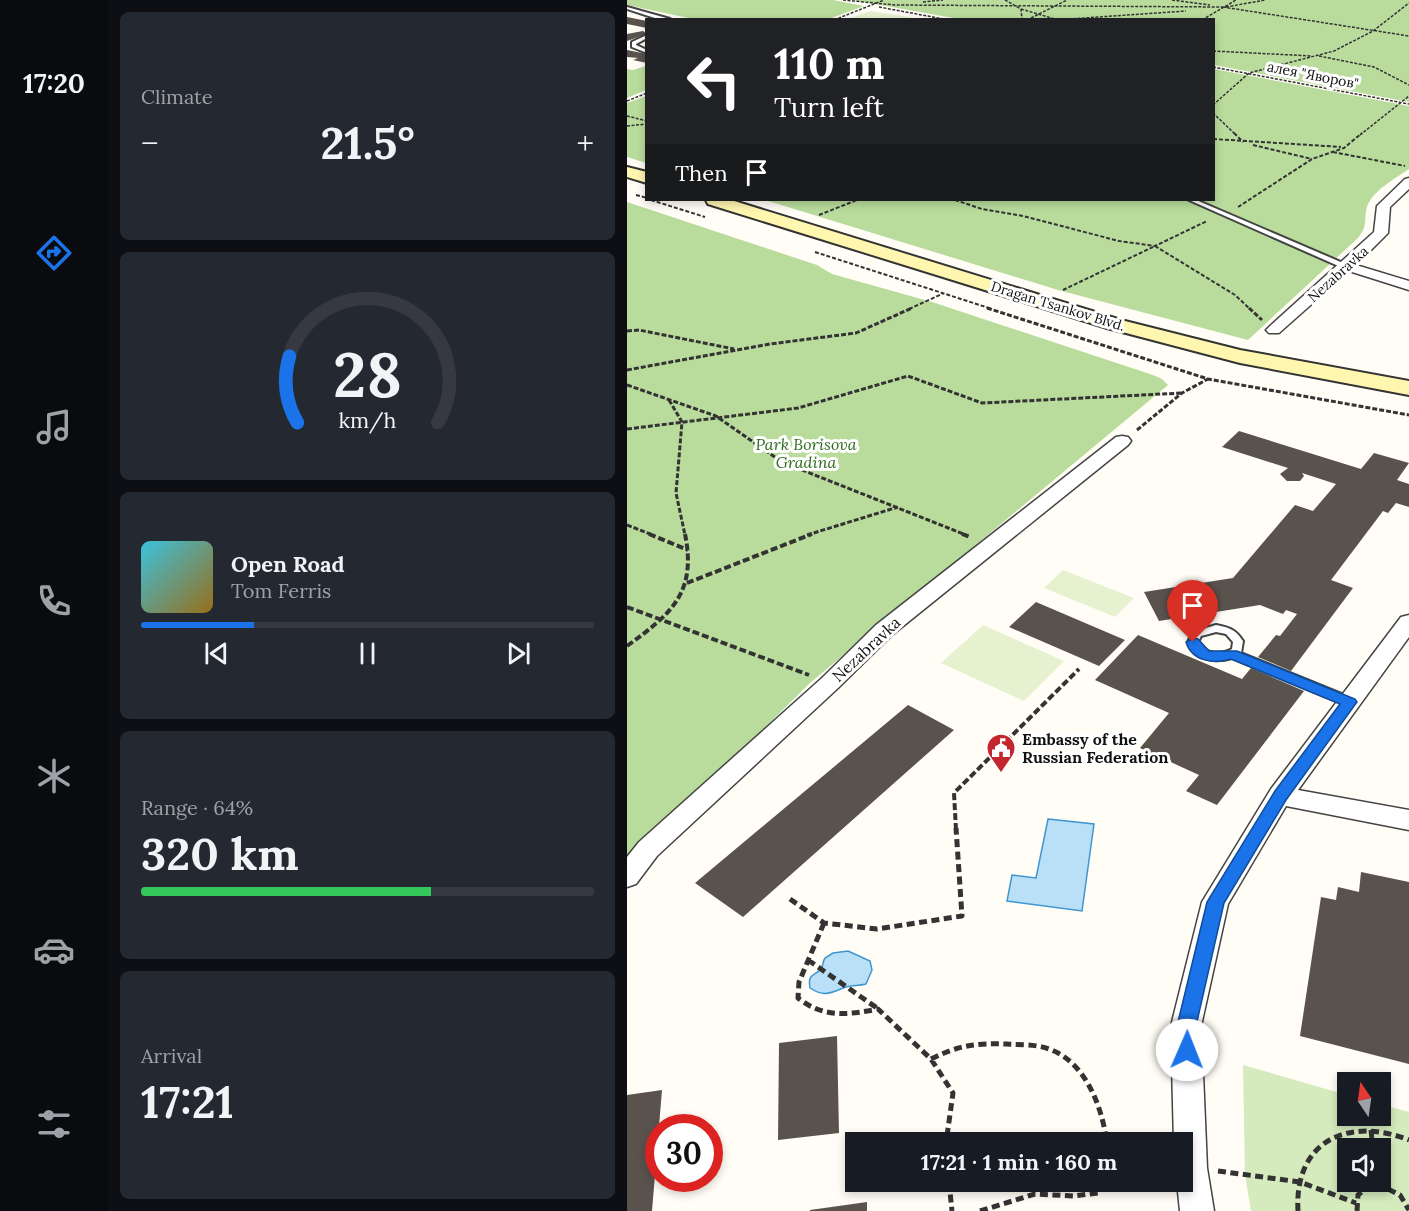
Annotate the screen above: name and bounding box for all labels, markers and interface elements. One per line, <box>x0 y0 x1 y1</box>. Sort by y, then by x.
text: 110 m <box>774 37 885 91</box>
icon: left <box>675 42 753 120</box>
street label: алея "Яворов" <box>1266 57 1360 93</box>
text: 17:20 <box>23 66 85 100</box>
text: Climate <box>141 84 213 109</box>
text: Turn left <box>774 90 884 124</box>
text: 21.5° <box>320 114 415 171</box>
text: − <box>141 122 159 164</box>
text: + <box>576 122 594 164</box>
icon: arrive <box>740 156 773 189</box>
text: Then <box>675 159 728 187</box>
icon: directions <box>33 232 75 274</box>
street label: Nezabravka <box>1304 242 1372 306</box>
street label: Dragan Tsankov Blvd. <box>989 277 1127 335</box>
text: 28 <box>333 334 402 414</box>
icon: music <box>33 406 75 448</box>
text: km/h <box>339 406 397 434</box>
park label: Park Borisova Gradina <box>756 434 857 472</box>
text: Open Road <box>231 550 345 578</box>
text: Tom Ferris <box>231 578 331 603</box>
icon: phone <box>33 580 75 622</box>
pin <box>1167 580 1218 642</box>
icon: arrive <box>1176 589 1209 622</box>
street label: Nezabravka <box>828 612 904 686</box>
icon: previous <box>200 637 233 670</box>
icon: pause <box>351 637 384 670</box>
icon: next <box>502 637 535 670</box>
place label: Embassy of the Russian Federation <box>1022 729 1169 767</box>
public building icon: Embassy of the Russian Federation <box>985 732 1017 774</box>
icon: climate <box>33 755 75 797</box>
text: Range · 64% <box>141 795 253 820</box>
text: 320 km <box>141 825 299 882</box>
icon: car <box>33 929 75 971</box>
position arrow <box>1155 1018 1219 1082</box>
text: Arrival <box>141 1043 202 1068</box>
north arrow <box>1337 1072 1391 1126</box>
map controls <box>1337 1072 1391 1192</box>
text: 17:21 <box>141 1073 234 1130</box>
icon: filters <box>33 1103 75 1145</box>
speed limit sign: 30 <box>645 1114 723 1192</box>
button: sound <box>1337 1138 1391 1192</box>
text: 17:21 · 1 min · 160 m <box>921 1148 1117 1176</box>

